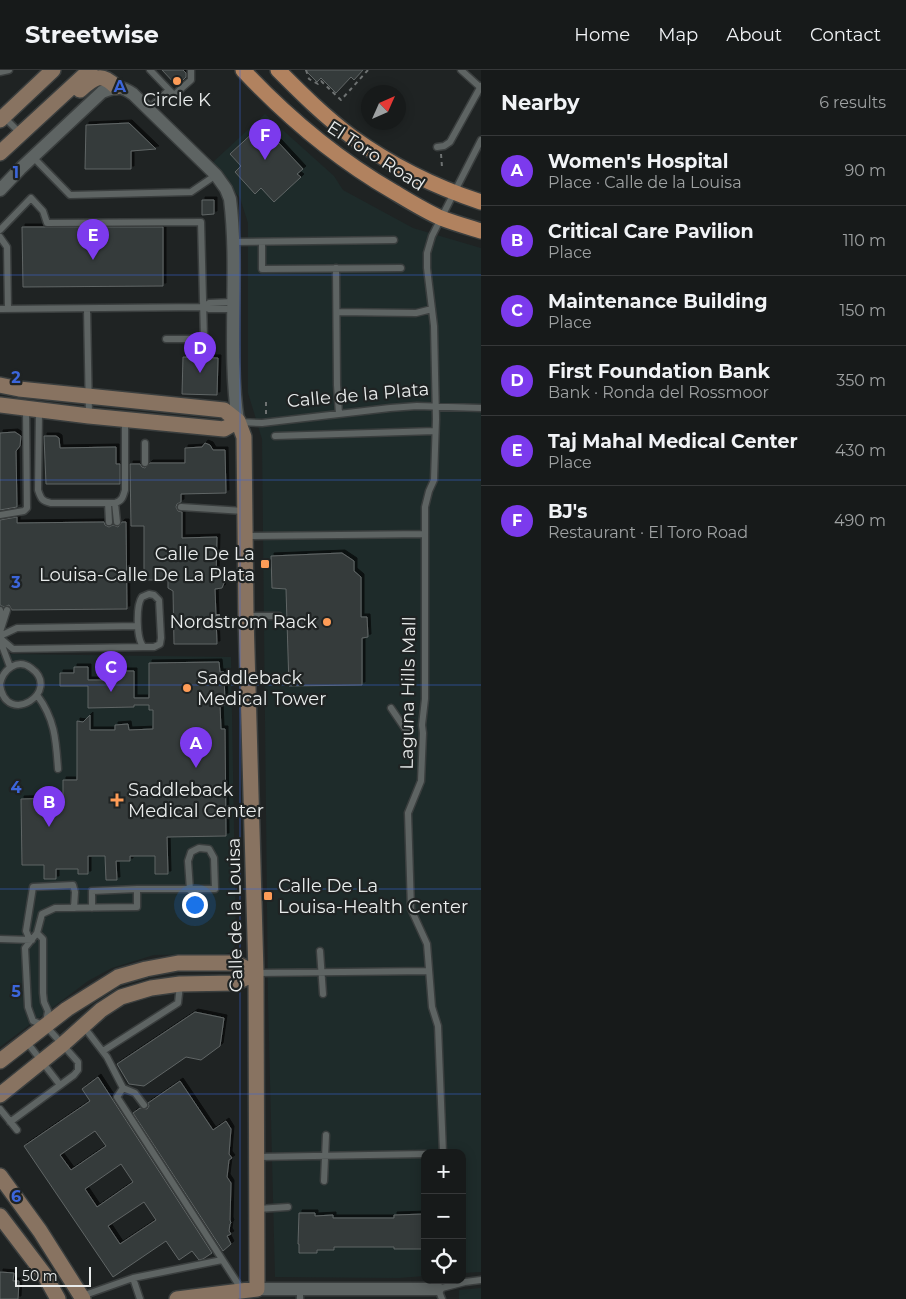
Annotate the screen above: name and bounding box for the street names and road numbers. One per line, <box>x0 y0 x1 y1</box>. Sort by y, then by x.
street label: El Toro Road <box>323 116 429 196</box>
street label: Calle de la Plata <box>286 378 430 412</box>
street label: Laguna Hills Mall <box>396 616 420 770</box>
street label: Calle de la Louisa <box>223 838 247 992</box>

